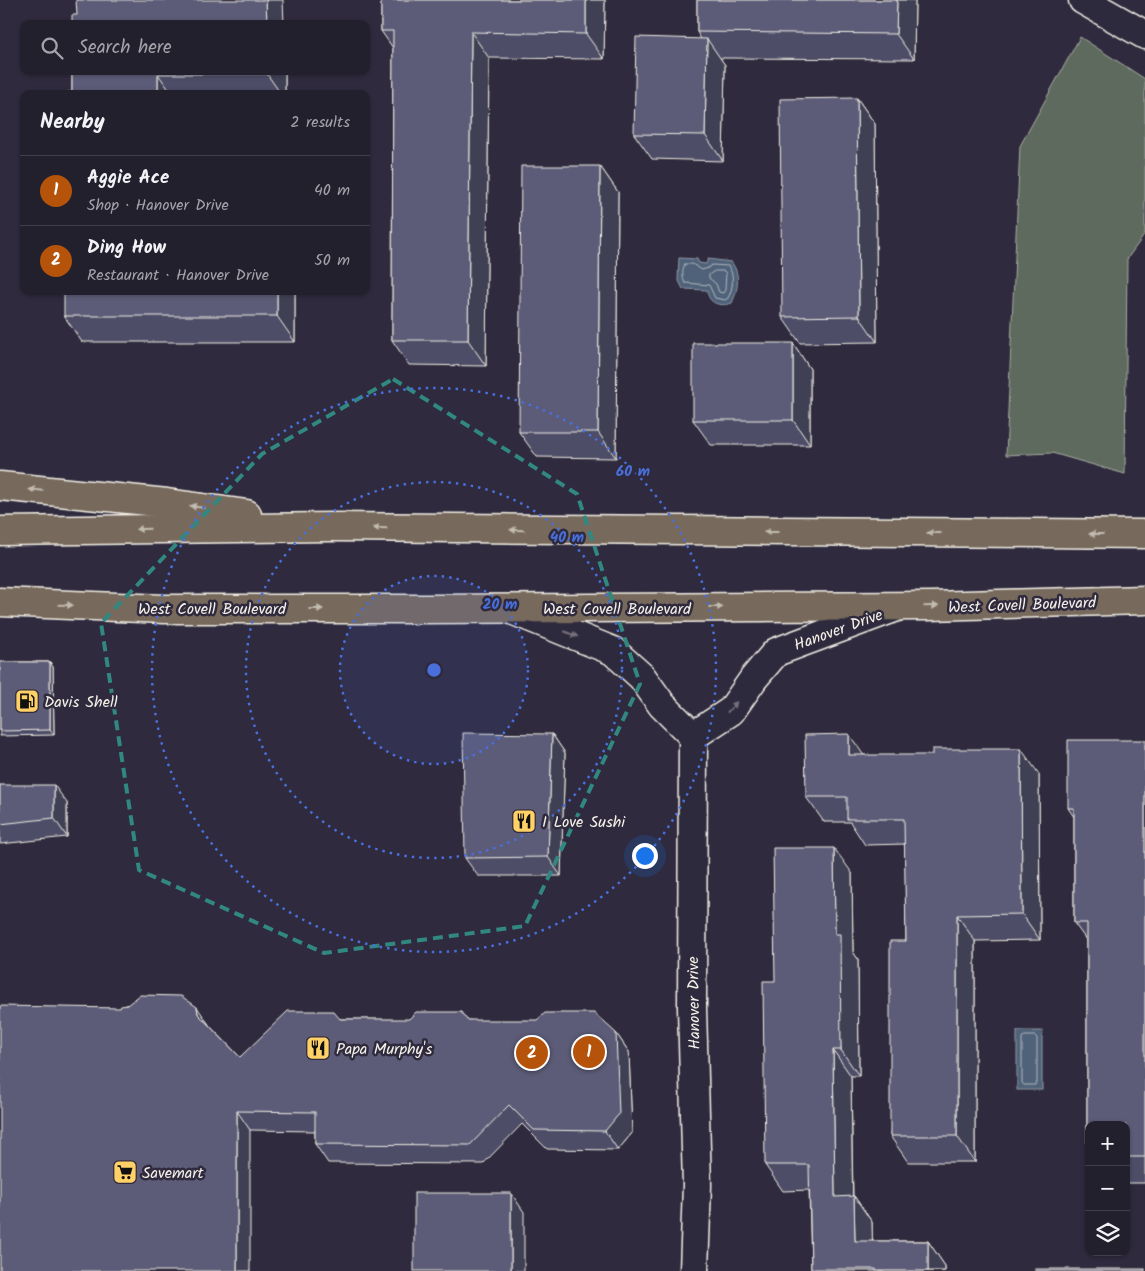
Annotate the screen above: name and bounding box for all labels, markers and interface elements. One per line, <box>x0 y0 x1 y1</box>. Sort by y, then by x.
search box <box>20 20 370 75</box>
text: Search here <box>78 33 172 63</box>
icon: search <box>38 34 66 62</box>
text: Nearby <box>40 106 105 139</box>
text: 2 results <box>290 110 350 135</box>
text: Aggie Ace <box>87 163 169 193</box>
text: 1 <box>54 178 58 203</box>
text: 40 m <box>314 178 350 203</box>
text: Shop · Hanover Drive <box>87 193 229 218</box>
text: Ding How <box>87 233 166 263</box>
text: 2 <box>51 248 61 273</box>
text: 50 m <box>314 248 350 273</box>
text: Restaurant · Hanover Drive <box>87 263 269 288</box>
text: 60 m <box>616 460 650 484</box>
one-way arrow <box>27 486 43 494</box>
one-way arrow <box>189 503 205 511</box>
one-way arrow <box>372 524 388 532</box>
one-way arrow <box>135 525 151 533</box>
one-way arrow <box>509 526 525 534</box>
text: 40 m <box>550 526 584 550</box>
one-way arrow <box>763 528 779 536</box>
one-way arrow <box>926 529 942 537</box>
one-way arrow <box>1088 530 1104 538</box>
street label: West Covell Boulevard <box>948 590 1097 621</box>
text: 20 m <box>483 593 517 617</box>
street label: West Covell Boulevard <box>138 597 287 622</box>
street label: West Covell Boulevard <box>543 597 692 622</box>
one-way arrow <box>58 602 74 610</box>
one-way arrow <box>923 602 939 610</box>
one-way arrow <box>708 603 724 611</box>
street label: Hanover Drive <box>791 603 887 658</box>
one-way arrow <box>308 605 324 613</box>
one-way arrow <box>563 631 578 638</box>
centre of rings <box>425 661 443 679</box>
fuel station icon: Davis Shell <box>14 688 40 714</box>
place label: Davis Shell <box>44 690 118 715</box>
one-way arrow <box>726 702 738 714</box>
restaurant icon: I Love Sushi <box>511 808 537 834</box>
place label: I Love Sushi <box>542 810 626 835</box>
your location <box>632 843 658 869</box>
street label: Hanover Drive <box>681 956 708 1050</box>
pin: 1 <box>573 1033 605 1071</box>
pin: 2 <box>516 1034 548 1072</box>
restaurant icon: Papa Murphy's <box>305 1035 331 1061</box>
place label: Papa Murphy's <box>336 1037 432 1062</box>
map controls <box>1085 1121 1130 1256</box>
button: + <box>1085 1121 1130 1166</box>
supermarket icon: Savemart <box>112 1159 138 1185</box>
place label: Savemart <box>142 1161 204 1186</box>
button: − <box>1085 1166 1130 1211</box>
button: layers <box>1085 1211 1130 1256</box>

